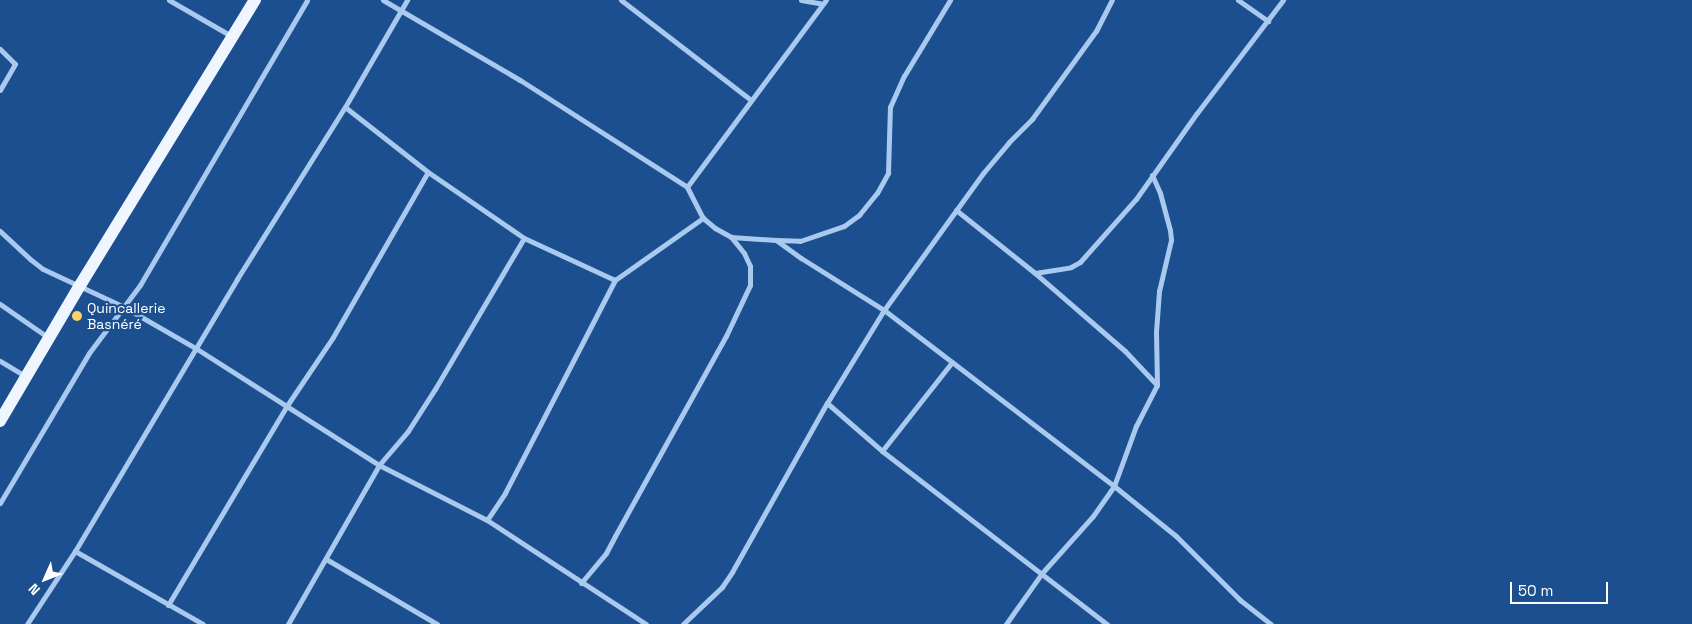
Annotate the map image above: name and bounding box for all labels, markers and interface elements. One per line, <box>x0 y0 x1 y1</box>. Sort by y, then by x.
place label: Quincallerie Basnéré <box>87 300 166 332</box>
marker: Quincallerie Basnéré <box>71 310 83 322</box>
north arrow <box>20 554 70 604</box>
scale bar <box>1512 572 1610 604</box>
text: N <box>24 580 44 599</box>
text: 50 m <box>1518 581 1553 600</box>

